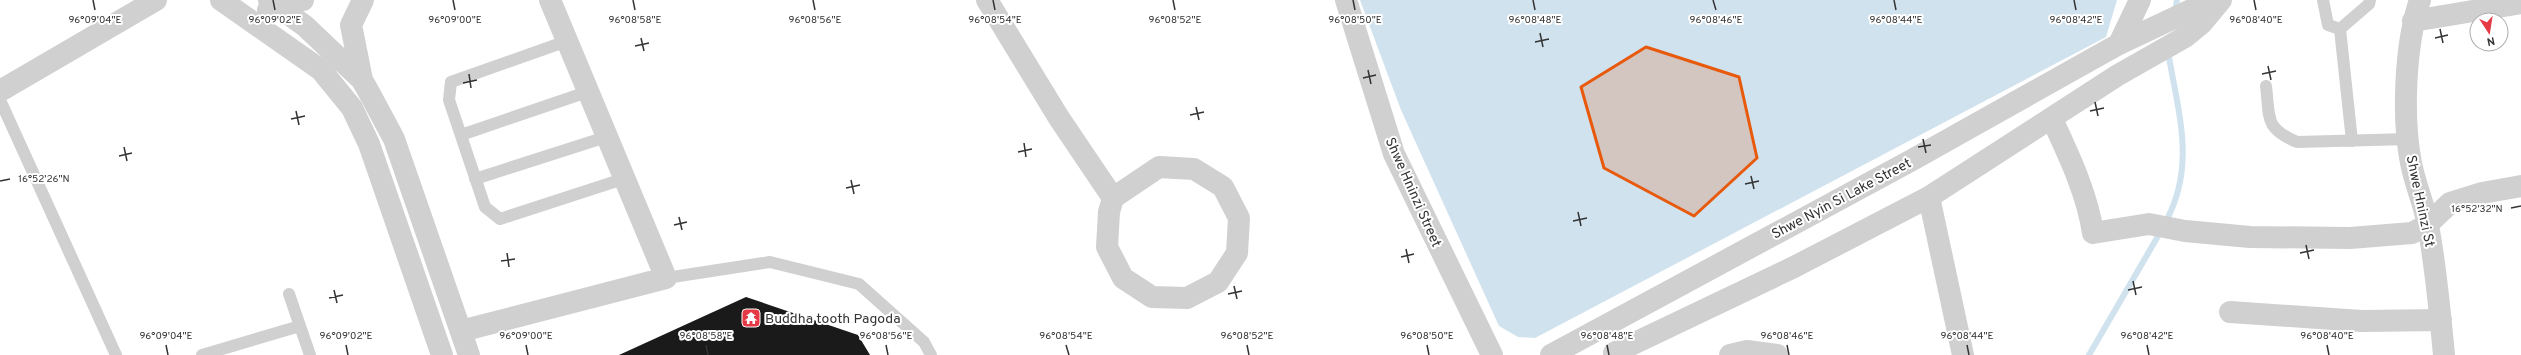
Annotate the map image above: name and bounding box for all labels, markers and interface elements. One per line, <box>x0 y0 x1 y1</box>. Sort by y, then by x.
north arrow <box>2469 12 2509 52</box>
text: 96°09'04"E <box>68 14 122 27</box>
text: 96°09'02"E <box>248 14 302 27</box>
text: 96°09'00"E <box>428 14 482 27</box>
text: 96°08'58"E <box>608 14 662 27</box>
text: 96°08'56"E <box>789 14 841 27</box>
text: 96°08'54"E <box>968 14 1022 27</box>
text: 96°08'52"E <box>1148 14 1202 27</box>
text: 96°08'50"E <box>1328 14 1382 27</box>
text: 96°08'48"E <box>1508 14 1562 27</box>
text: 96°08'46"E <box>1690 14 1742 27</box>
text: 96°08'44"E <box>1869 14 1923 27</box>
text: 96°08'42"E <box>2049 14 2103 27</box>
text: 96°08'40"E <box>2229 14 2283 27</box>
text: N <box>2486 33 2496 48</box>
street label: Shwe Hninzi Street <box>1381 135 1444 250</box>
street label: Shwe Hninzi St <box>2402 154 2438 249</box>
street label: Shwe Nyin Si Lake Street <box>1769 155 1914 243</box>
text: 16°52'26"N <box>18 173 70 186</box>
text: 16°52'32"N <box>2451 203 2503 216</box>
temple icon: Buddha tooth Pagoda <box>740 307 762 329</box>
place label: Buddha tooth Pagoda <box>765 311 901 328</box>
text: 96°09'04"E <box>139 330 193 343</box>
text: 96°09'02"E <box>319 330 373 343</box>
text: 96°09'00"E <box>499 330 553 343</box>
text: 96°08'58"E <box>679 330 733 343</box>
text: 96°08'56"E <box>860 330 912 343</box>
text: 96°08'54"E <box>1039 330 1093 343</box>
text: 96°08'52"E <box>1220 330 1274 343</box>
text: 96°08'50"E <box>1400 330 1454 343</box>
text: 96°08'48"E <box>1580 330 1634 343</box>
text: 96°08'46"E <box>1761 330 1813 343</box>
text: 96°08'44"E <box>1940 330 1994 343</box>
text: 96°08'42"E <box>2120 330 2174 343</box>
text: 96°08'40"E <box>2300 330 2354 343</box>

